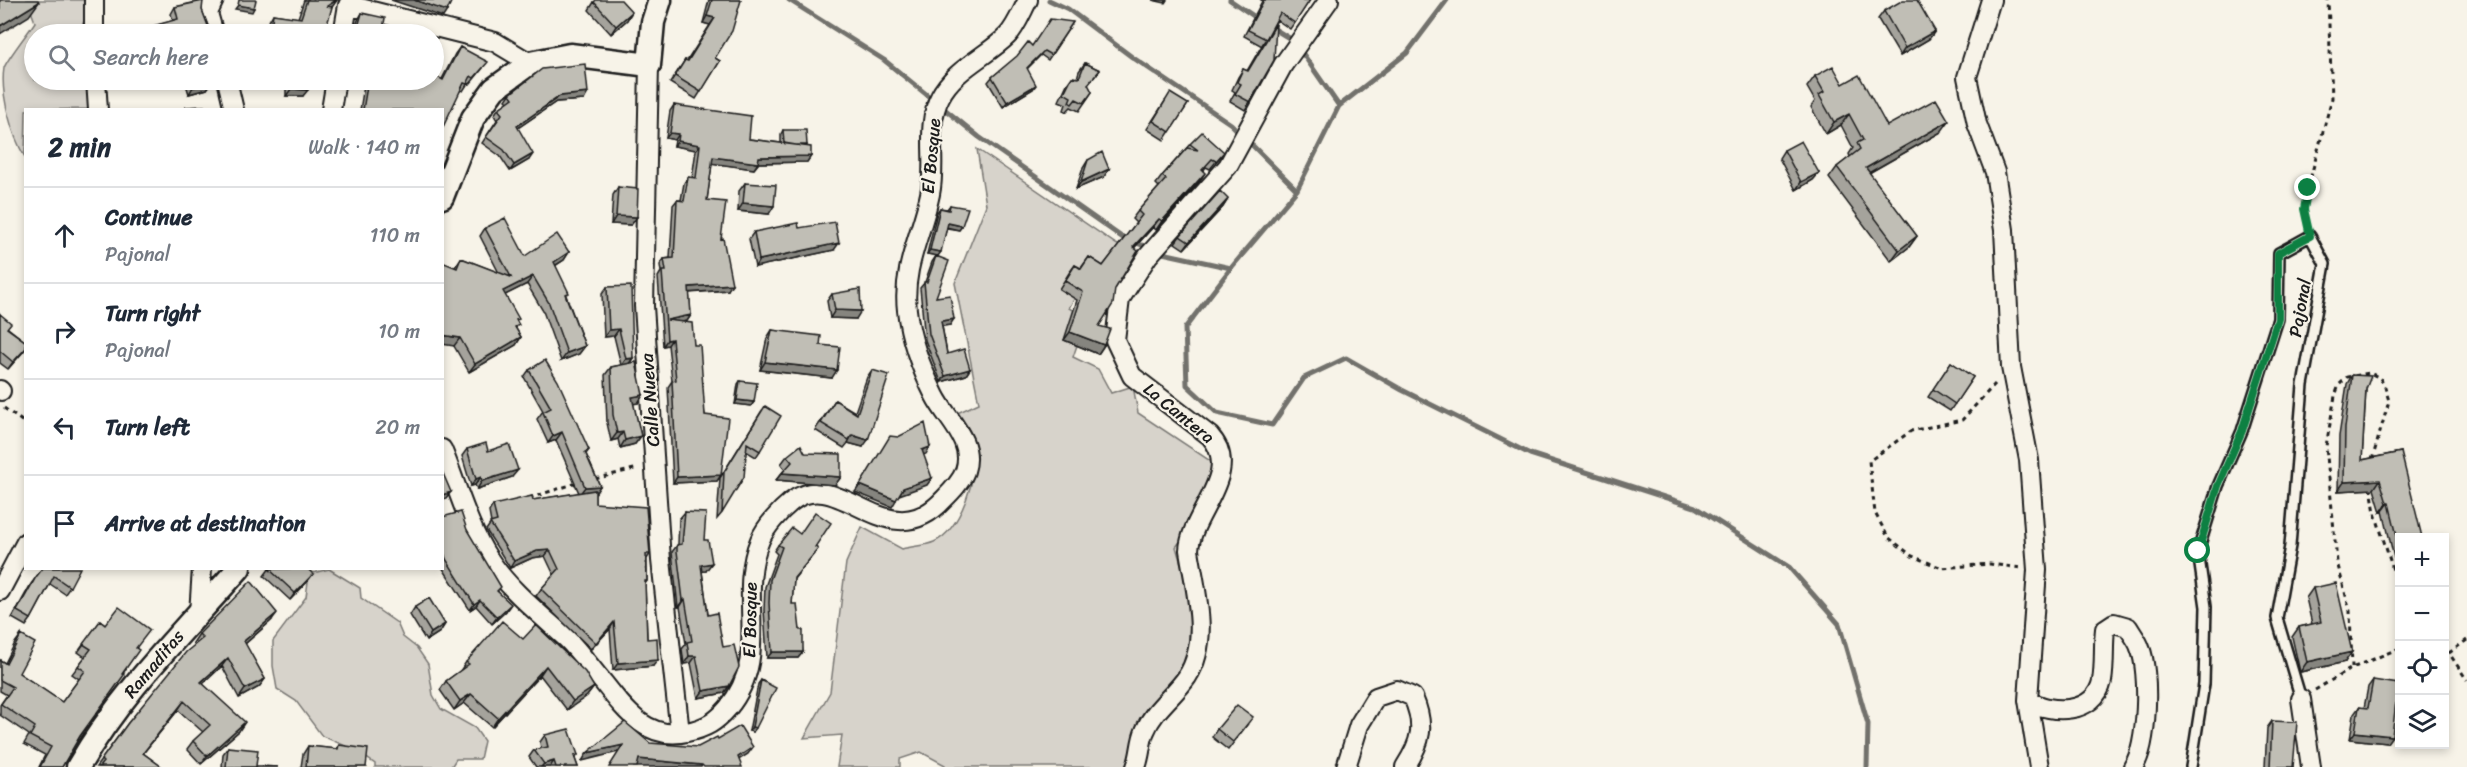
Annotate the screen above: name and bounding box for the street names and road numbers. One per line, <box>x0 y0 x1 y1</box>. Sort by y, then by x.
street label: El Bosque <box>912 117 950 195</box>
street label: Pajonal <box>2279 275 2321 340</box>
street label: Calle Nueva <box>631 351 669 448</box>
street label: La Cantera <box>1136 374 1222 452</box>
street label: El Bosque <box>733 582 767 658</box>
street label: Ramaditas <box>115 622 193 706</box>

